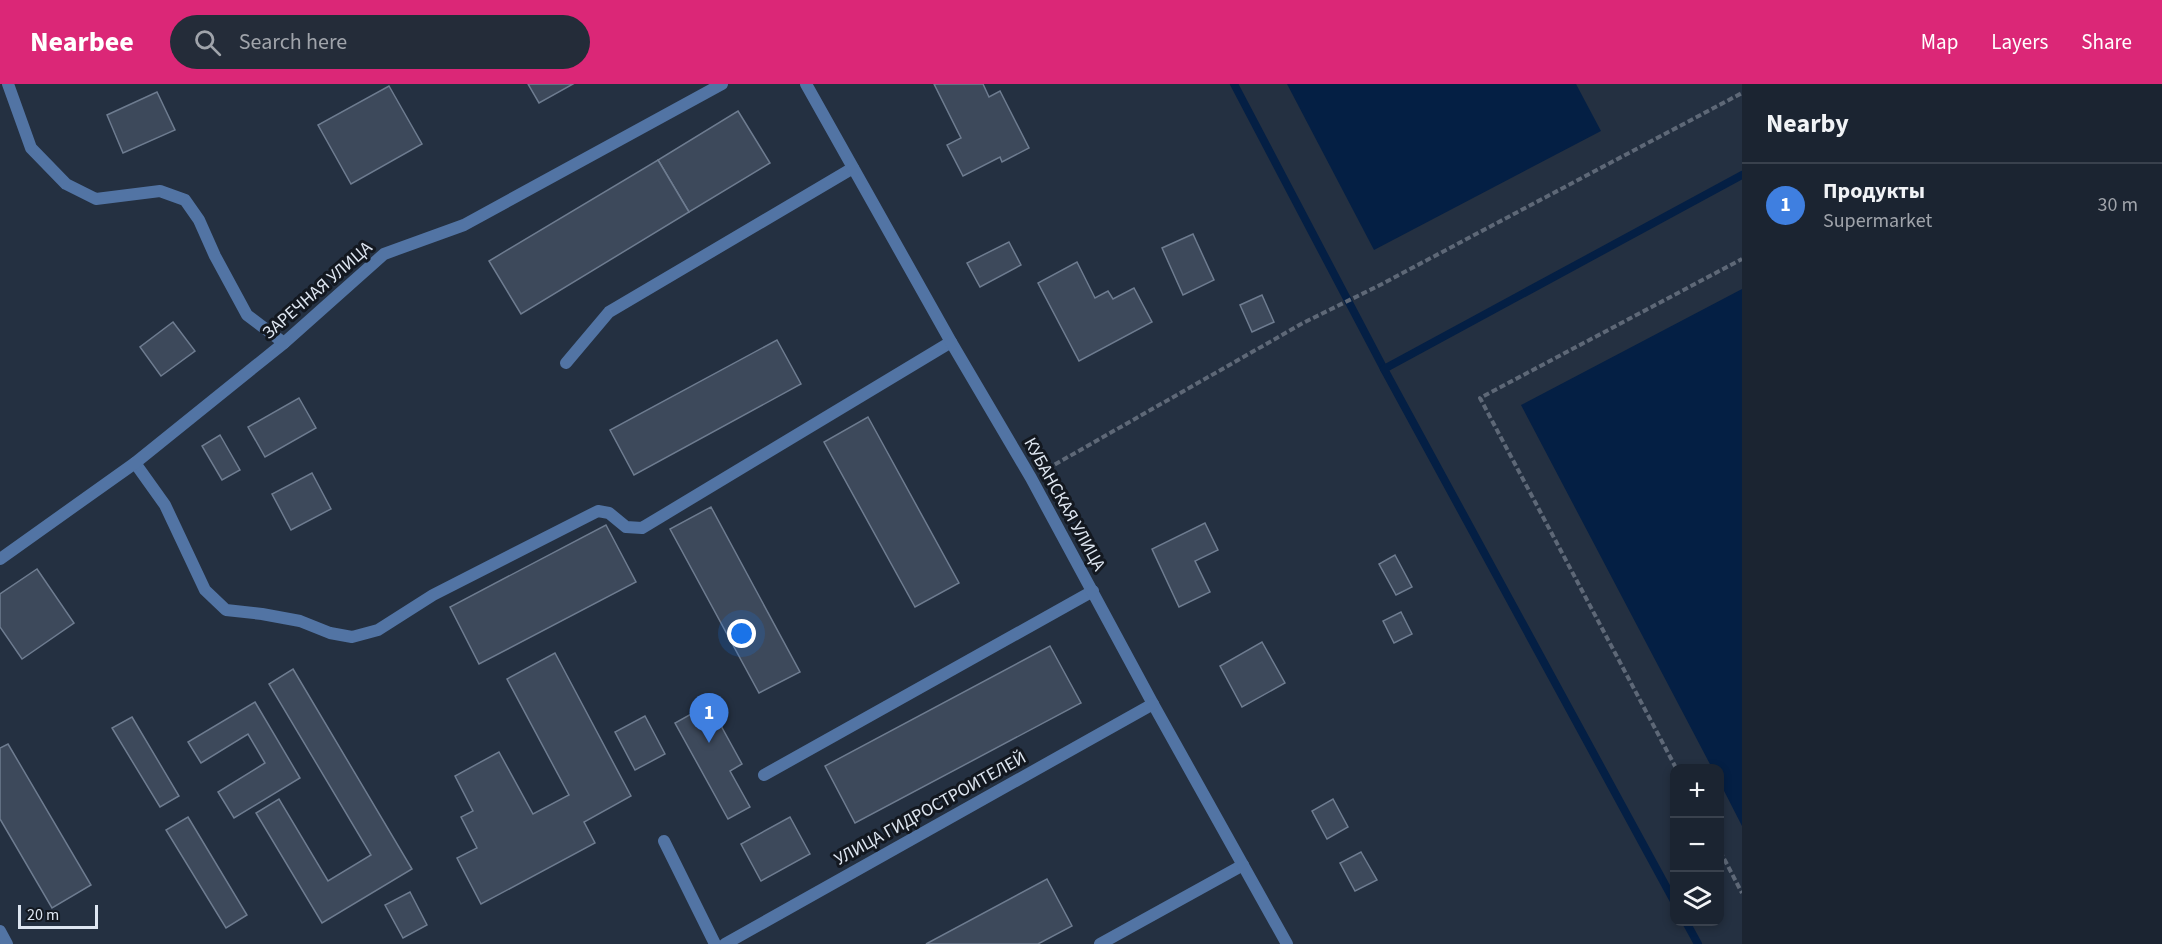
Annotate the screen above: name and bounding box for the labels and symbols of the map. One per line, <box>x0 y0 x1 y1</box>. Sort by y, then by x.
street label: ЗАРЕЧНАЯ УЛИЦА <box>257 235 378 345</box>
street label: КУБАНСКАЯ УЛИЦА <box>1018 433 1112 576</box>
your location <box>727 619 756 648</box>
pin: 1 <box>690 694 728 743</box>
street label: УЛИЦА ГИДРОСТРОИТЕЛЕЙ <box>830 745 1031 872</box>
scale bar <box>18 902 98 930</box>

